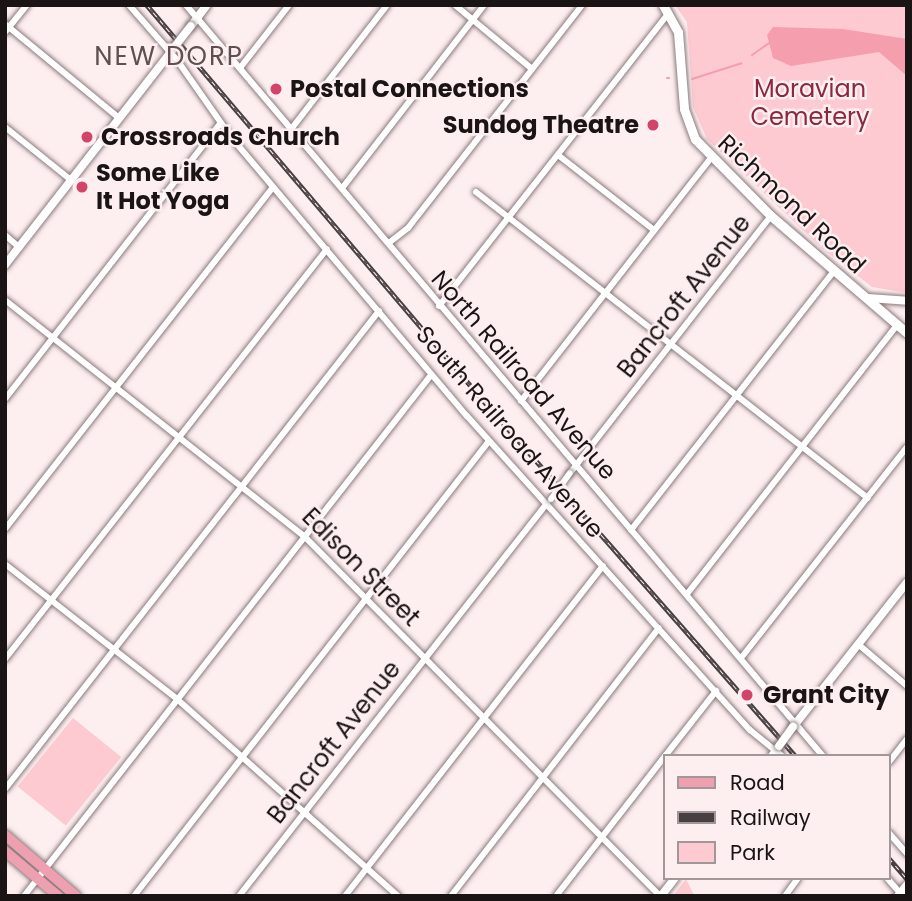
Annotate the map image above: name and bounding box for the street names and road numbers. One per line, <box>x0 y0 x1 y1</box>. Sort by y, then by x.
street label: Richmond Road <box>712 128 872 280</box>
street label: Bancroft Avenue <box>612 209 756 383</box>
street label: North Railroad Avenue <box>425 265 623 485</box>
street label: South Railroad Avenue <box>410 320 610 544</box>
street label: Edison Street <box>296 502 426 632</box>
street label: Bancroft Avenue <box>262 655 406 829</box>

